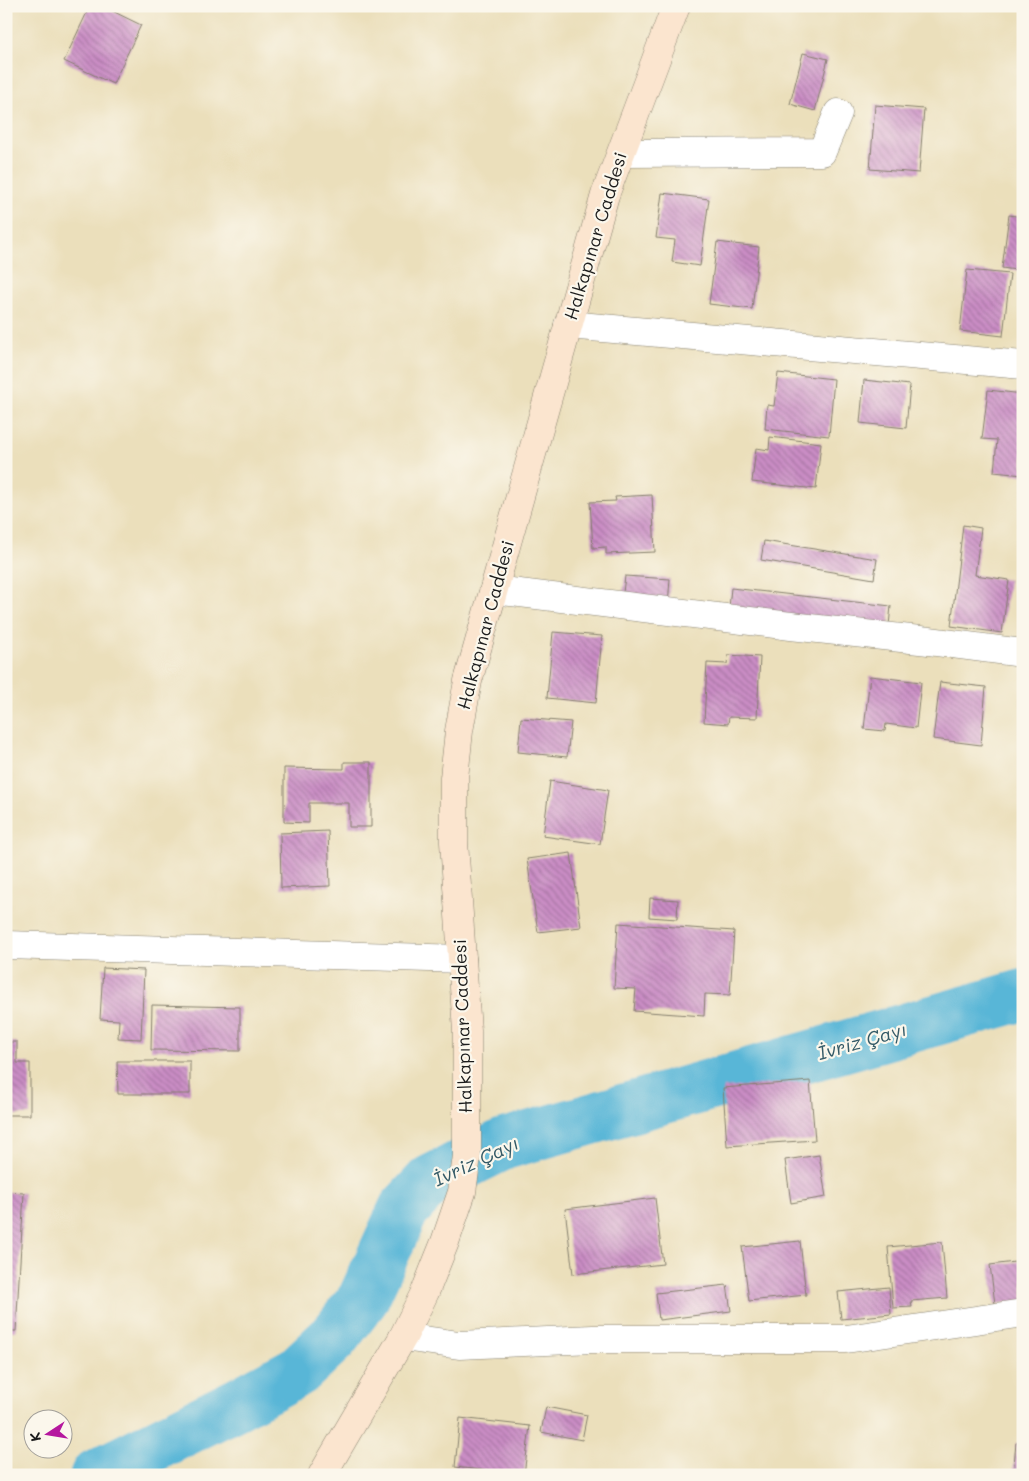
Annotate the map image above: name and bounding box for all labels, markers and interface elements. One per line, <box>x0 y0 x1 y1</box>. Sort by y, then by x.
street label: Halkapınar Caddesi <box>558 149 632 323</box>
street label: Halkapınar Caddesi <box>451 537 519 712</box>
street label: Halkapınar Caddesi <box>447 938 477 1114</box>
water label: İvriz Çayı <box>814 1016 909 1065</box>
water label: İvriz Çayı <box>429 1130 523 1191</box>
north arrow <box>22 1408 72 1458</box>
text: K <box>25 1430 45 1443</box>

